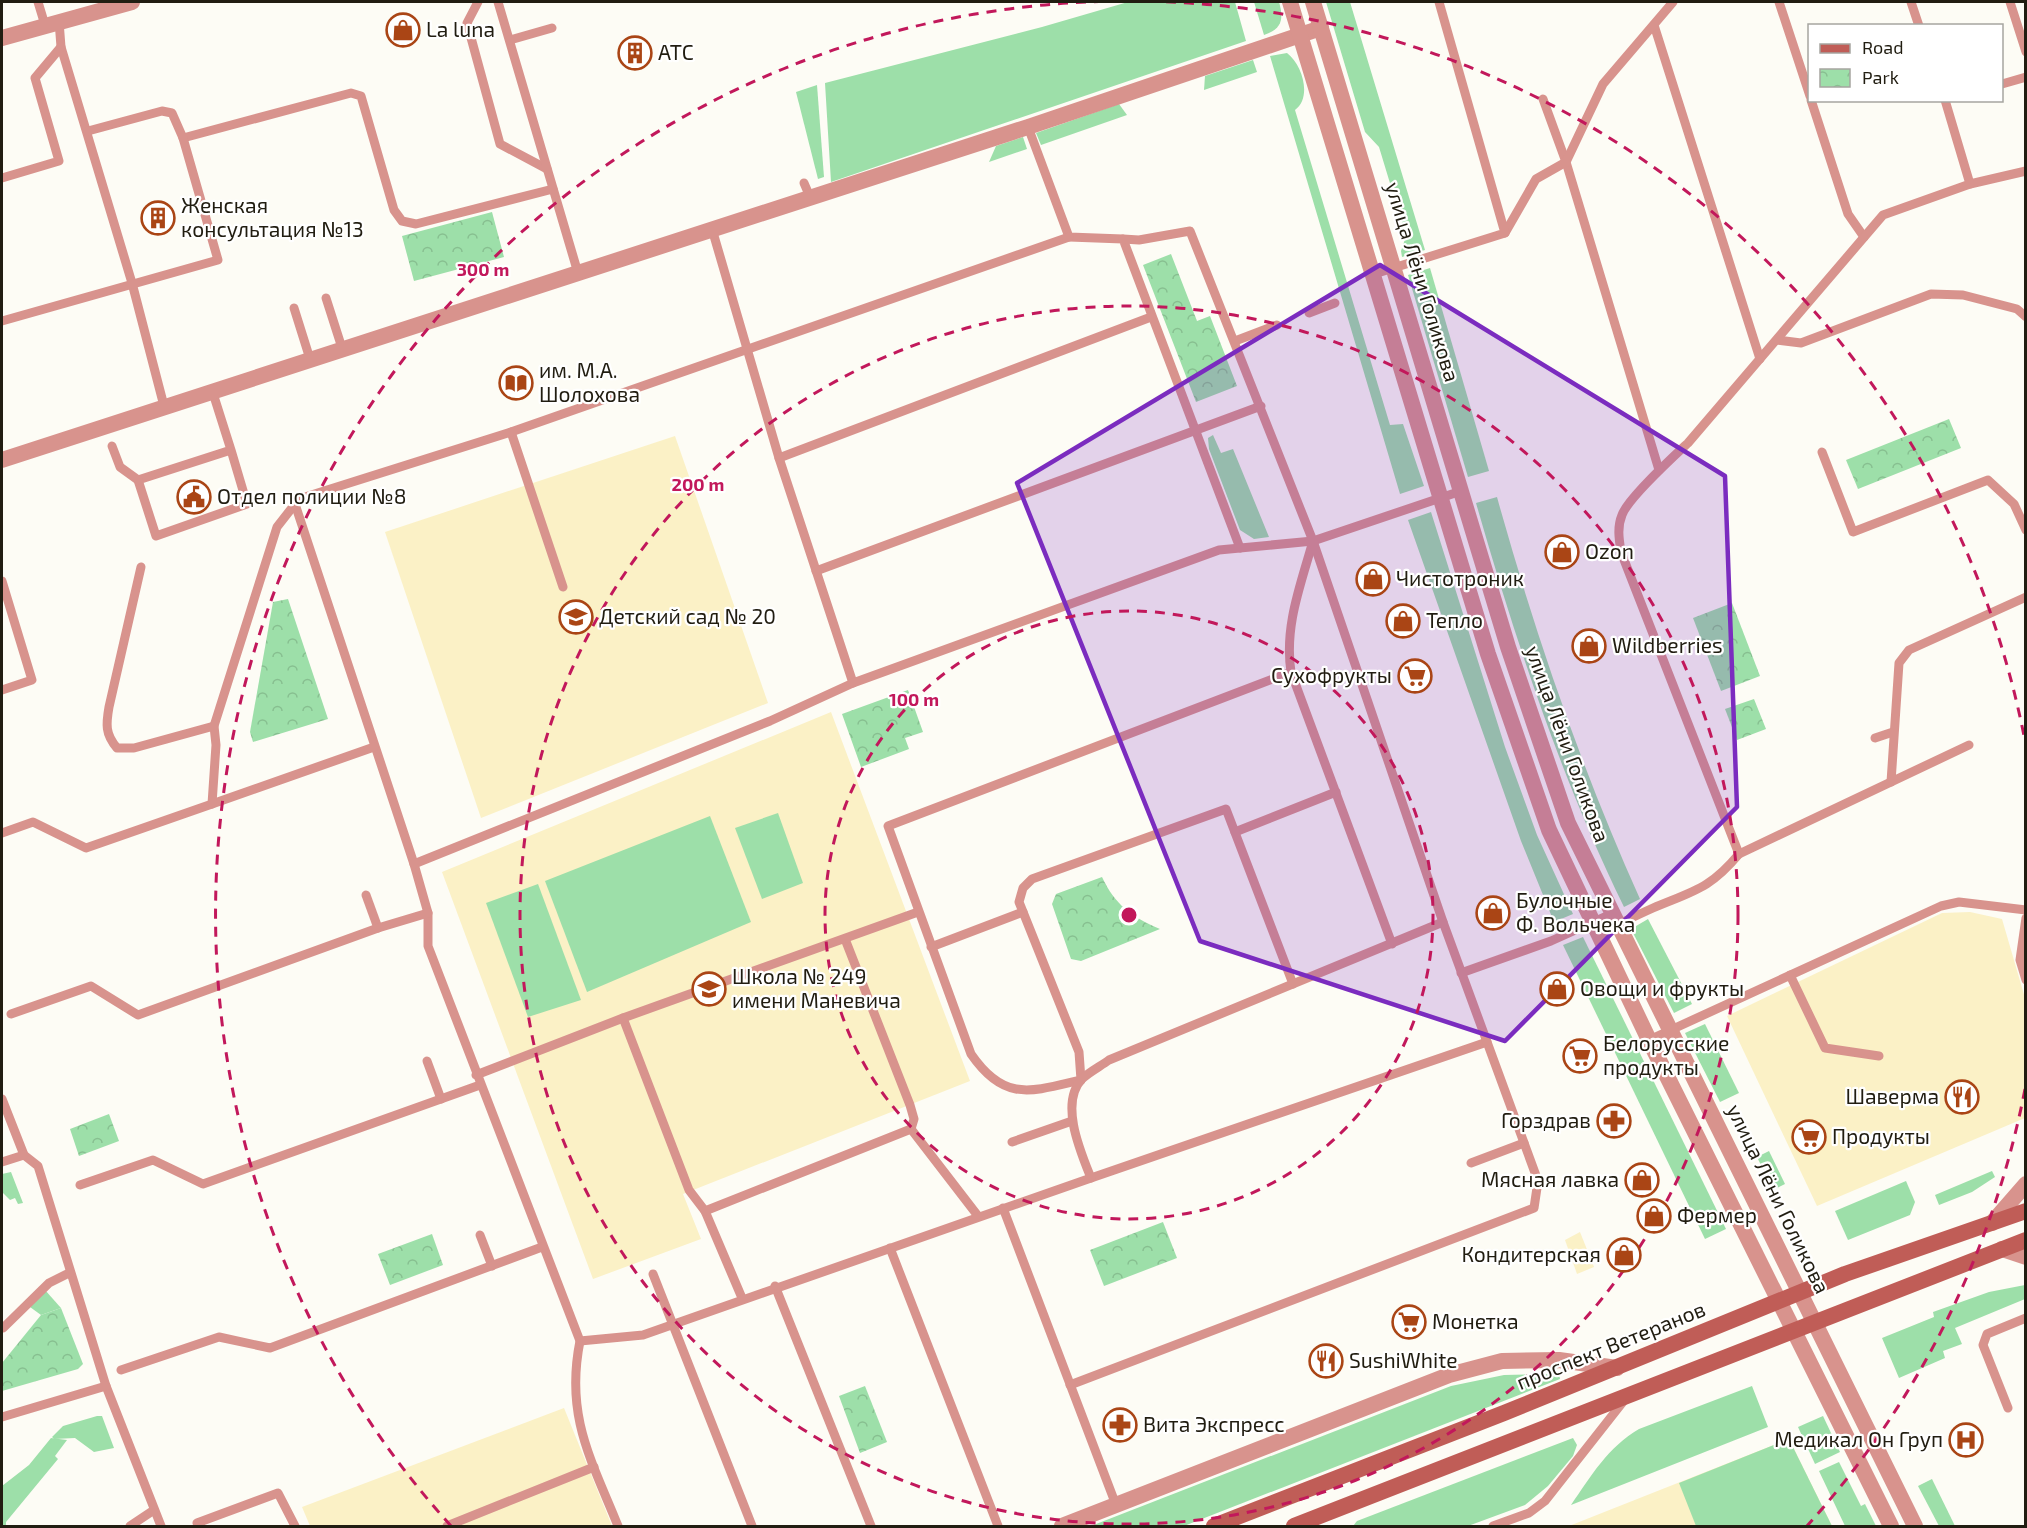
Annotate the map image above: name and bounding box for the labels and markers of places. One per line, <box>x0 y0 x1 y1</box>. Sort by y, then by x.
shop icon: La luna <box>385 12 421 48</box>
place label: La luna <box>426 16 495 41</box>
building icon: АТС <box>617 35 653 71</box>
place label: АТС <box>658 39 694 64</box>
place label: Женская консультация №13 <box>181 192 364 242</box>
building icon: Женская консультация №13 <box>140 200 176 236</box>
place label: им. М.А. Шолохова <box>539 357 640 406</box>
library icon: им. М.А. Шолохова <box>498 365 534 401</box>
public building icon: Отдел полиции №8 <box>176 479 212 515</box>
place label: Отдел полиции №8 <box>217 483 406 508</box>
shop icon: Ozon <box>1544 534 1580 570</box>
place label: Ozon <box>1585 538 1634 563</box>
shop icon: Чистотроник <box>1355 561 1391 597</box>
place label: Чистотроник <box>1396 565 1524 590</box>
school or university icon: Детский сад № 20 <box>558 599 594 635</box>
place label: Детский сад № 20 <box>599 603 776 628</box>
shop icon: Тепло <box>1385 603 1421 639</box>
place label: Тепло <box>1426 607 1483 632</box>
shop icon: Wildberries <box>1571 628 1607 664</box>
place label: Wildberries <box>1612 632 1723 657</box>
supermarket icon: Сухофрукты <box>1397 658 1433 694</box>
place label: Сухофрукты <box>1271 662 1392 688</box>
place label: Булочные Ф. Вольчека <box>1516 887 1635 936</box>
shop icon: Булочные Ф. Вольчека <box>1475 895 1511 931</box>
centre of rings <box>1119 905 1139 925</box>
place label: Школа № 249 имени Маневича <box>732 963 901 1012</box>
school or university icon: Школа № 249 имени Маневича <box>691 971 727 1007</box>
shop icon: Овощи и фрукты <box>1539 971 1575 1007</box>
place label: Овощи и фрукты <box>1580 975 1744 1001</box>
place label: Белорусские продукты <box>1603 1030 1729 1080</box>
supermarket icon: Белорусские продукты <box>1562 1038 1598 1074</box>
restaurant icon: Шаверма <box>1944 1079 1980 1115</box>
place label: Шаверма <box>1845 1083 1939 1108</box>
pharmacy icon: Горздрав <box>1596 1103 1632 1139</box>
place label: Горздрав <box>1501 1107 1591 1132</box>
supermarket icon: Продукты <box>1791 1119 1827 1155</box>
place label: Продукты <box>1832 1123 1930 1149</box>
shop icon: Мясная лавка <box>1624 1162 1660 1198</box>
place label: Мясная лавка <box>1481 1166 1619 1191</box>
shop icon: Фермер <box>1636 1198 1672 1234</box>
place label: Фермер <box>1677 1202 1757 1227</box>
shop icon: Кондитерская <box>1606 1237 1642 1273</box>
place label: Кондитерская <box>1461 1241 1601 1266</box>
supermarket icon: Монетка <box>1391 1304 1427 1340</box>
place label: Монетка <box>1432 1308 1519 1333</box>
restaurant icon: SushiWhite <box>1308 1343 1344 1379</box>
place label: SushiWhite <box>1349 1347 1457 1372</box>
pharmacy icon: Вита Экспресс <box>1102 1407 1138 1443</box>
place label: Вита Экспресс <box>1143 1411 1285 1436</box>
hospital icon: Медикал Он Груп <box>1948 1422 1984 1458</box>
place label: Медикал Он Груп <box>1774 1426 1943 1452</box>

